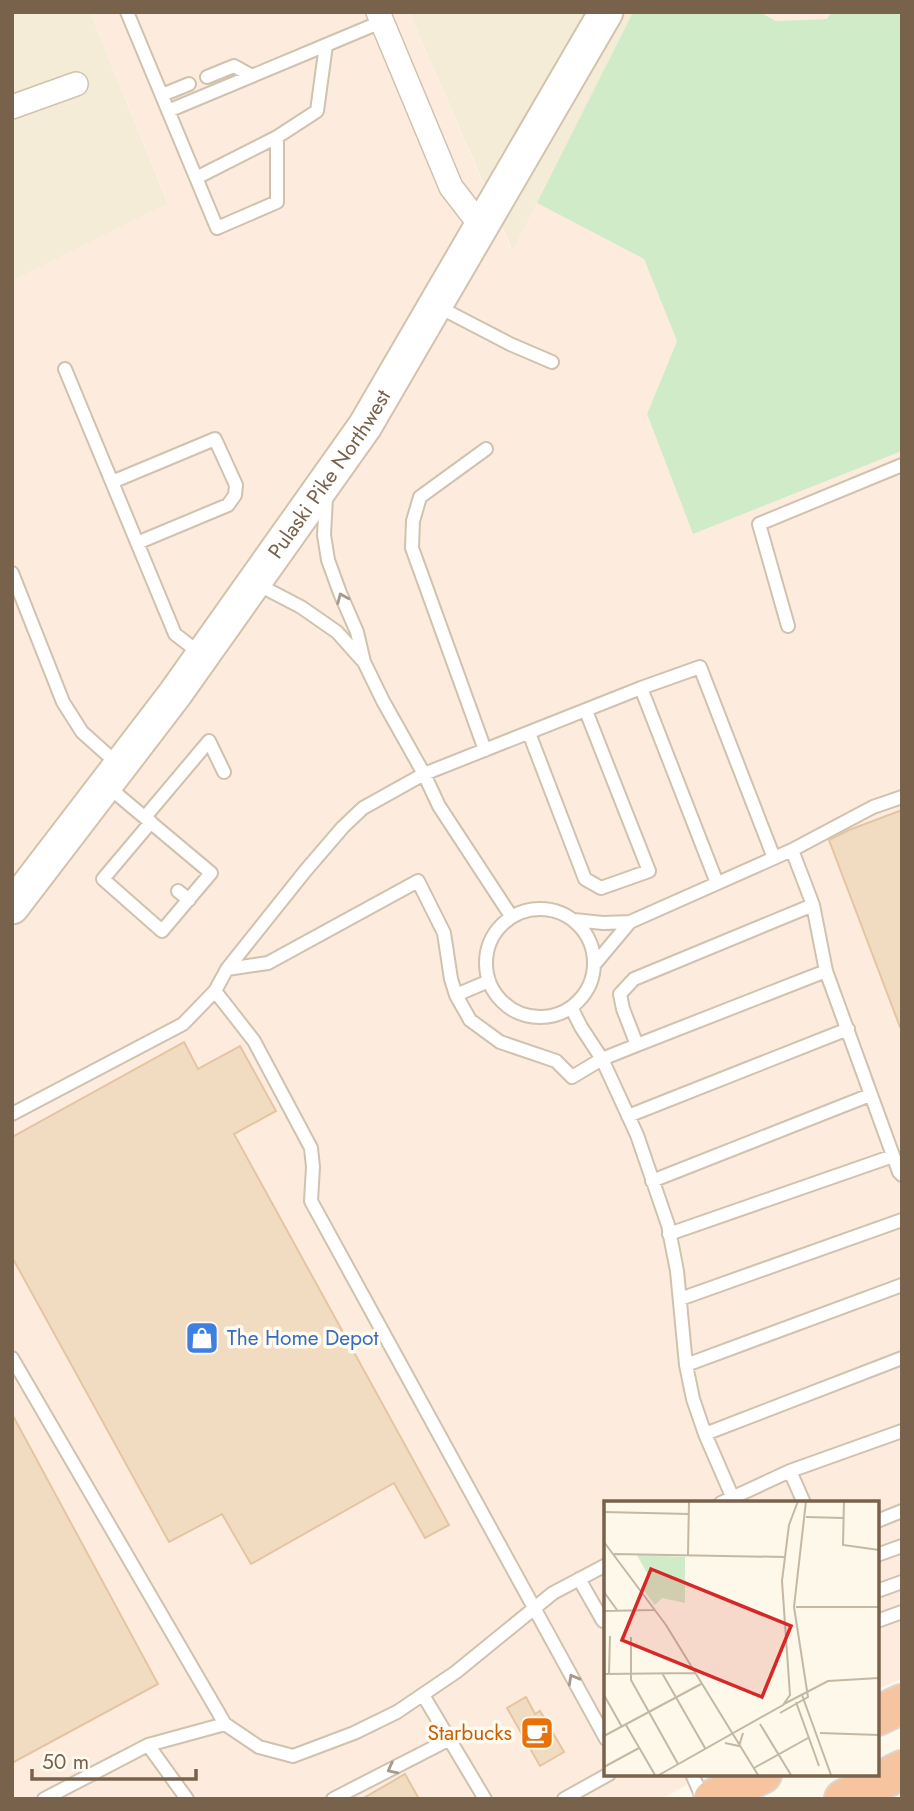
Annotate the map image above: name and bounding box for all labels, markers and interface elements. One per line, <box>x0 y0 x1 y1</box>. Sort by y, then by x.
street label: Pulaski Pike Northwest <box>261 384 398 565</box>
one-way arrow <box>336 593 350 605</box>
shop icon: The Home Depot <box>183 1319 221 1357</box>
place label: The Home Depot <box>227 1323 378 1353</box>
inset map <box>604 1501 879 1776</box>
one-way arrow <box>568 1674 581 1687</box>
cafe icon: Starbucks <box>518 1714 556 1752</box>
place label: Starbucks <box>427 1718 512 1748</box>
scale bar <box>32 1738 196 1782</box>
text: 50 m <box>42 1747 89 1777</box>
one-way arrow <box>387 1760 399 1774</box>

